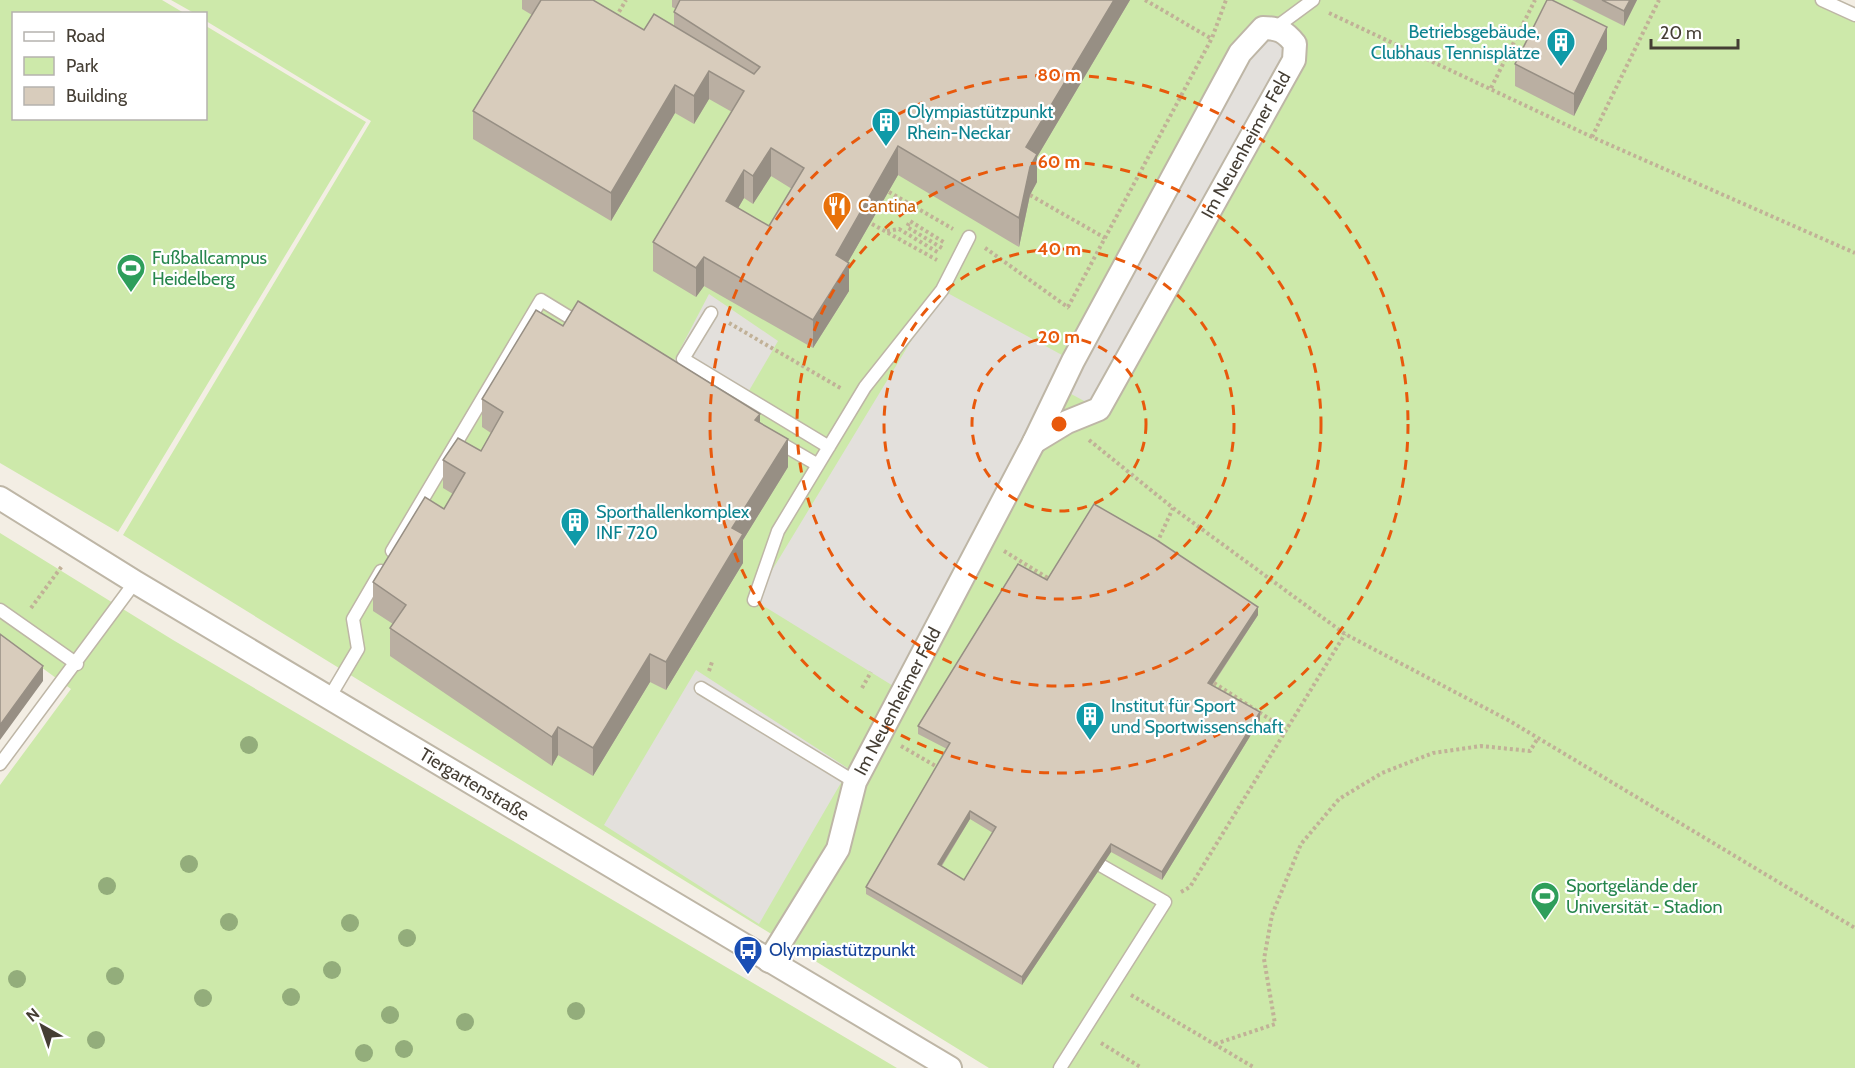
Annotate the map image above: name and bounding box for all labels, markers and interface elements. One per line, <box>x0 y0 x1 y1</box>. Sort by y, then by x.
legend <box>12 12 207 120</box>
scale bar <box>1651 12 1738 50</box>
place label: Betriebsgebäude, Clubhaus Tennisplätze <box>1371 21 1540 64</box>
text: 20 m <box>1660 22 1702 44</box>
text: Road <box>66 25 105 47</box>
building icon: Betriebsgebäude, Clubhaus Tennisplätze <box>1545 26 1577 68</box>
text: Park <box>66 55 99 77</box>
text: 80 m <box>1037 64 1081 86</box>
street label: Im Neuenheimer Feld <box>1197 68 1295 222</box>
text: Building <box>66 85 128 107</box>
place label: Olympiastützpunkt Rhein-Neckar <box>907 101 1053 144</box>
building icon: Olympiastützpunkt Rhein-Neckar <box>870 106 902 148</box>
text: 60 m <box>1038 151 1080 173</box>
restaurant icon: Cantina <box>821 190 853 232</box>
place label: Cantina <box>858 195 917 217</box>
text: 40 m <box>1037 238 1081 260</box>
place label: Fußballcampus Heidelberg <box>152 247 267 290</box>
sports icon: Fußballcampus Heidelberg <box>115 252 147 294</box>
text: 20 m <box>1038 326 1080 348</box>
centre of rings <box>1049 414 1069 434</box>
place label: Sporthallenkomplex INF 720 <box>596 501 750 544</box>
building icon: Sporthallenkomplex INF 720 <box>559 506 591 548</box>
street label: Im Neuenheimer Feld <box>850 623 946 779</box>
place label: Institut für Sport und Sportwissenschaft <box>1111 695 1284 738</box>
building icon: Institut für Sport und Sportwissenschaft <box>1074 700 1106 742</box>
street label: Tiergartenstraße <box>415 743 533 825</box>
place label: Sportgelände der Universität - Stadion <box>1566 875 1723 918</box>
sports icon: Sportgelände der Universität - Stadion <box>1529 880 1561 922</box>
bus stop icon: Olympiastützpunkt <box>732 934 764 976</box>
place label: Olympiastützpunkt <box>769 939 915 961</box>
north arrow <box>12 996 72 1056</box>
text: N <box>22 1004 43 1026</box>

